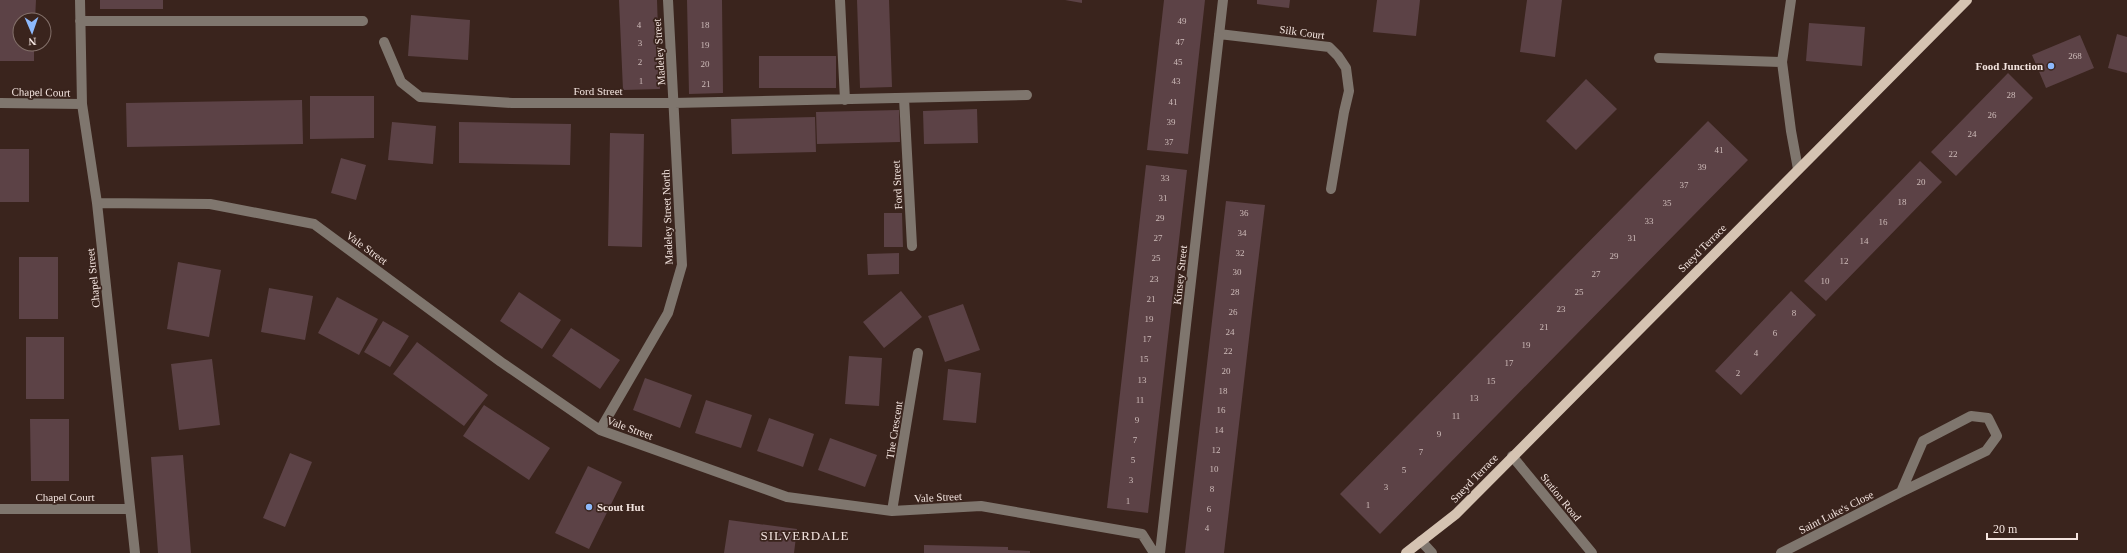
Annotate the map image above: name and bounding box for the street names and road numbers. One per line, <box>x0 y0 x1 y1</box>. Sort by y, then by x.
street label: Madeley Street <box>651 18 667 86</box>
street label: Silk Court <box>1279 23 1325 41</box>
street label: Chapel Court <box>11 85 71 99</box>
street label: Ford Street <box>573 85 623 97</box>
street label: Ford Street <box>890 160 904 210</box>
street label: Madeley Street North <box>659 169 675 265</box>
street label: Sneyd Terrace <box>1676 221 1729 274</box>
street label: Vale Street <box>344 229 390 267</box>
street label: Kinsey Street <box>1171 245 1189 305</box>
street label: Chapel Street <box>84 248 102 308</box>
street label: The Crescent <box>884 400 904 460</box>
street label: Vale Street <box>605 414 655 442</box>
street label: Sneyd Terrace <box>1448 451 1500 505</box>
street label: Station Road <box>1538 471 1584 523</box>
street label: Saint Luke's Close <box>1797 488 1875 536</box>
street label: Vale Street <box>914 490 962 504</box>
street label: Chapel Court <box>36 491 94 503</box>

